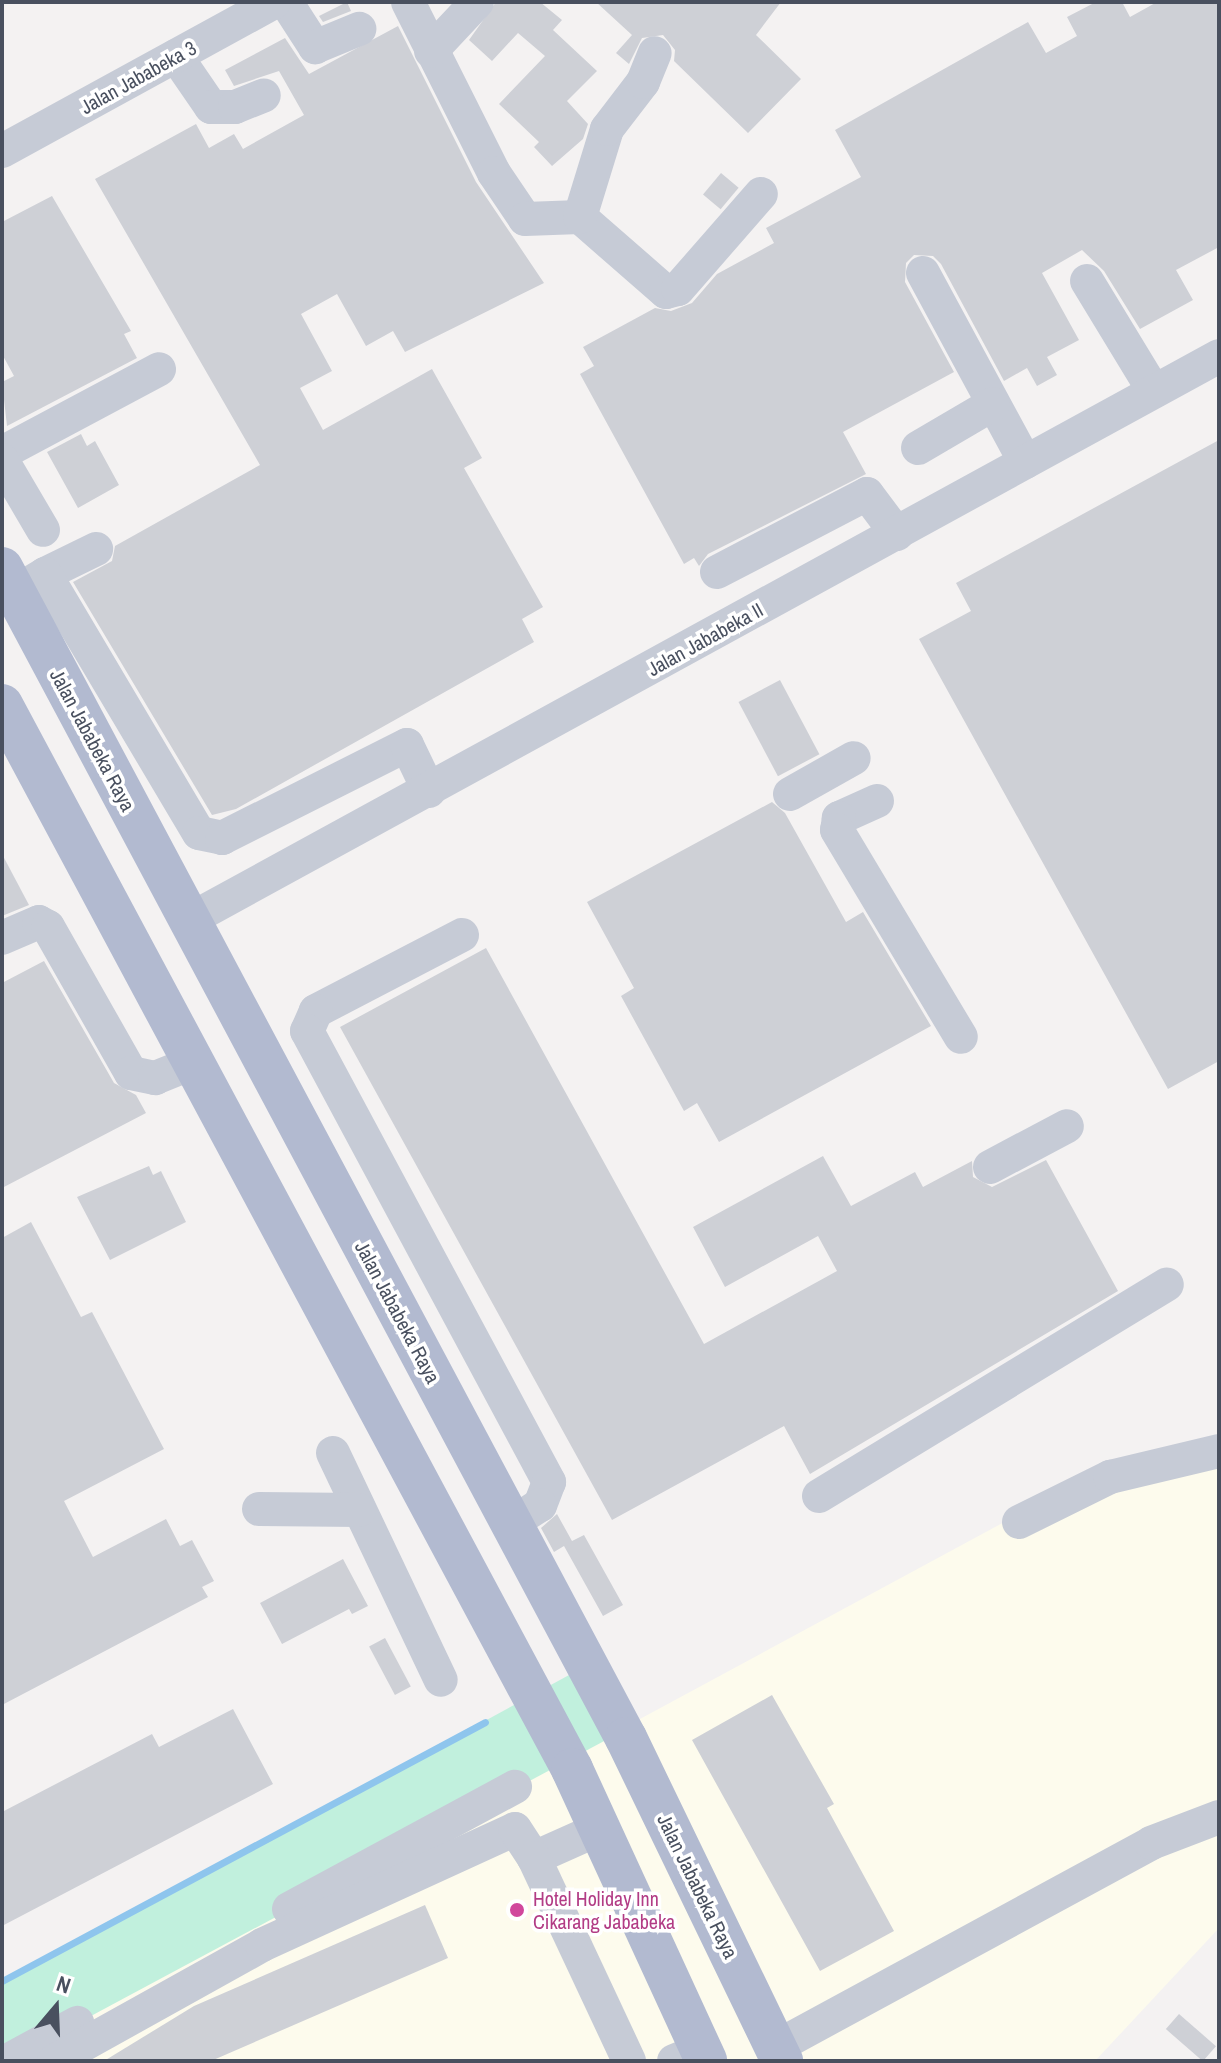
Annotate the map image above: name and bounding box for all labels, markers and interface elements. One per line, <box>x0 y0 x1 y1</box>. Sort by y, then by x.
street label: Jalan Jababeka 3 <box>76 35 200 119</box>
street label: Jalan Jababeka II <box>643 597 767 681</box>
street label: Jalan Jababeka Raya <box>45 665 141 815</box>
street label: Jalan Jababeka Raya <box>350 1237 446 1387</box>
street label: Jalan Jababeka Raya <box>653 1810 743 1962</box>
place label: Hotel Holiday Inn Cikarang Jababeka <box>533 1886 675 1933</box>
marker: Hotel Holiday Inn Cikarang Jababeka <box>508 1901 526 1919</box>
north arrow <box>16 1967 96 2047</box>
text: N <box>53 1968 75 2001</box>

